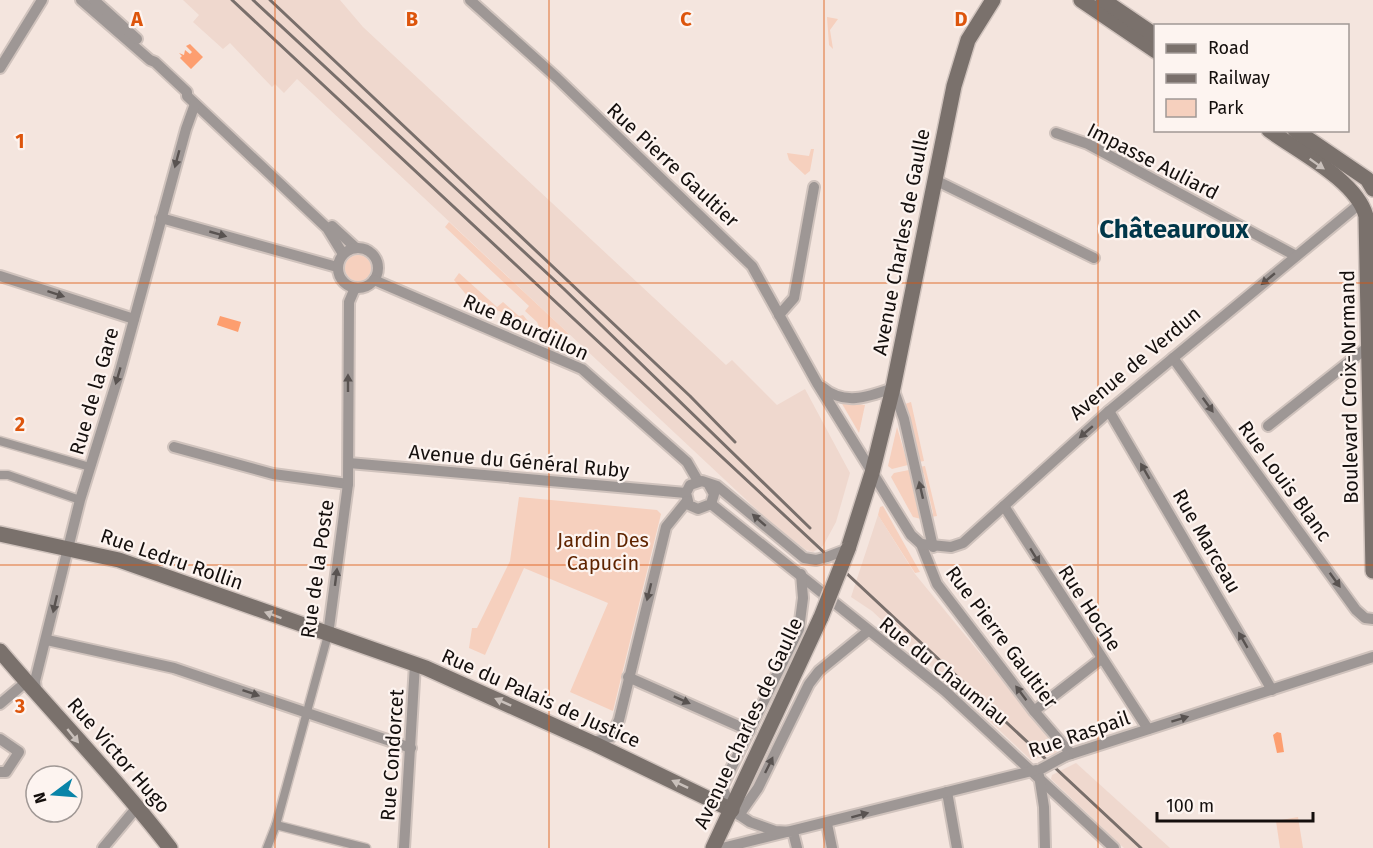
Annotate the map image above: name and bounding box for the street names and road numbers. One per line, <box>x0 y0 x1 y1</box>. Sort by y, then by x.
street label: Rue Pierre Gaultier <box>602 98 744 232</box>
street label: Impasse Auliard <box>1083 117 1223 205</box>
street label: Avenue Charles de Gaulle <box>867 127 935 357</box>
street label: Boulevard Croix-Normand <box>1335 270 1363 504</box>
street label: Rue Bourdillon <box>459 289 593 365</box>
street label: Avenue de Verdun <box>1065 301 1205 425</box>
street label: Rue de la Gare <box>64 324 124 458</box>
street label: Rue Louis Blanc <box>1233 416 1337 546</box>
street label: Avenue du Général Ruby <box>408 439 630 483</box>
street label: Rue Marceau <box>1168 485 1246 597</box>
street label: Rue de la Poste <box>295 498 339 640</box>
street label: Rue Ledru Rollin <box>97 523 247 595</box>
street label: Rue Pierre Gaultier <box>941 561 1063 713</box>
street label: Rue Hoche <box>1053 561 1127 655</box>
street label: Rue du Chaumiau <box>875 612 1013 730</box>
street label: Avenue Charles de Gaulle <box>688 614 808 832</box>
street label: Rue du Palais de Justice <box>438 643 644 753</box>
street label: Rue Condorcet <box>375 687 409 822</box>
street label: Rue Victor Hugo <box>62 692 176 818</box>
street label: Rue Raspail <box>1025 705 1133 763</box>

